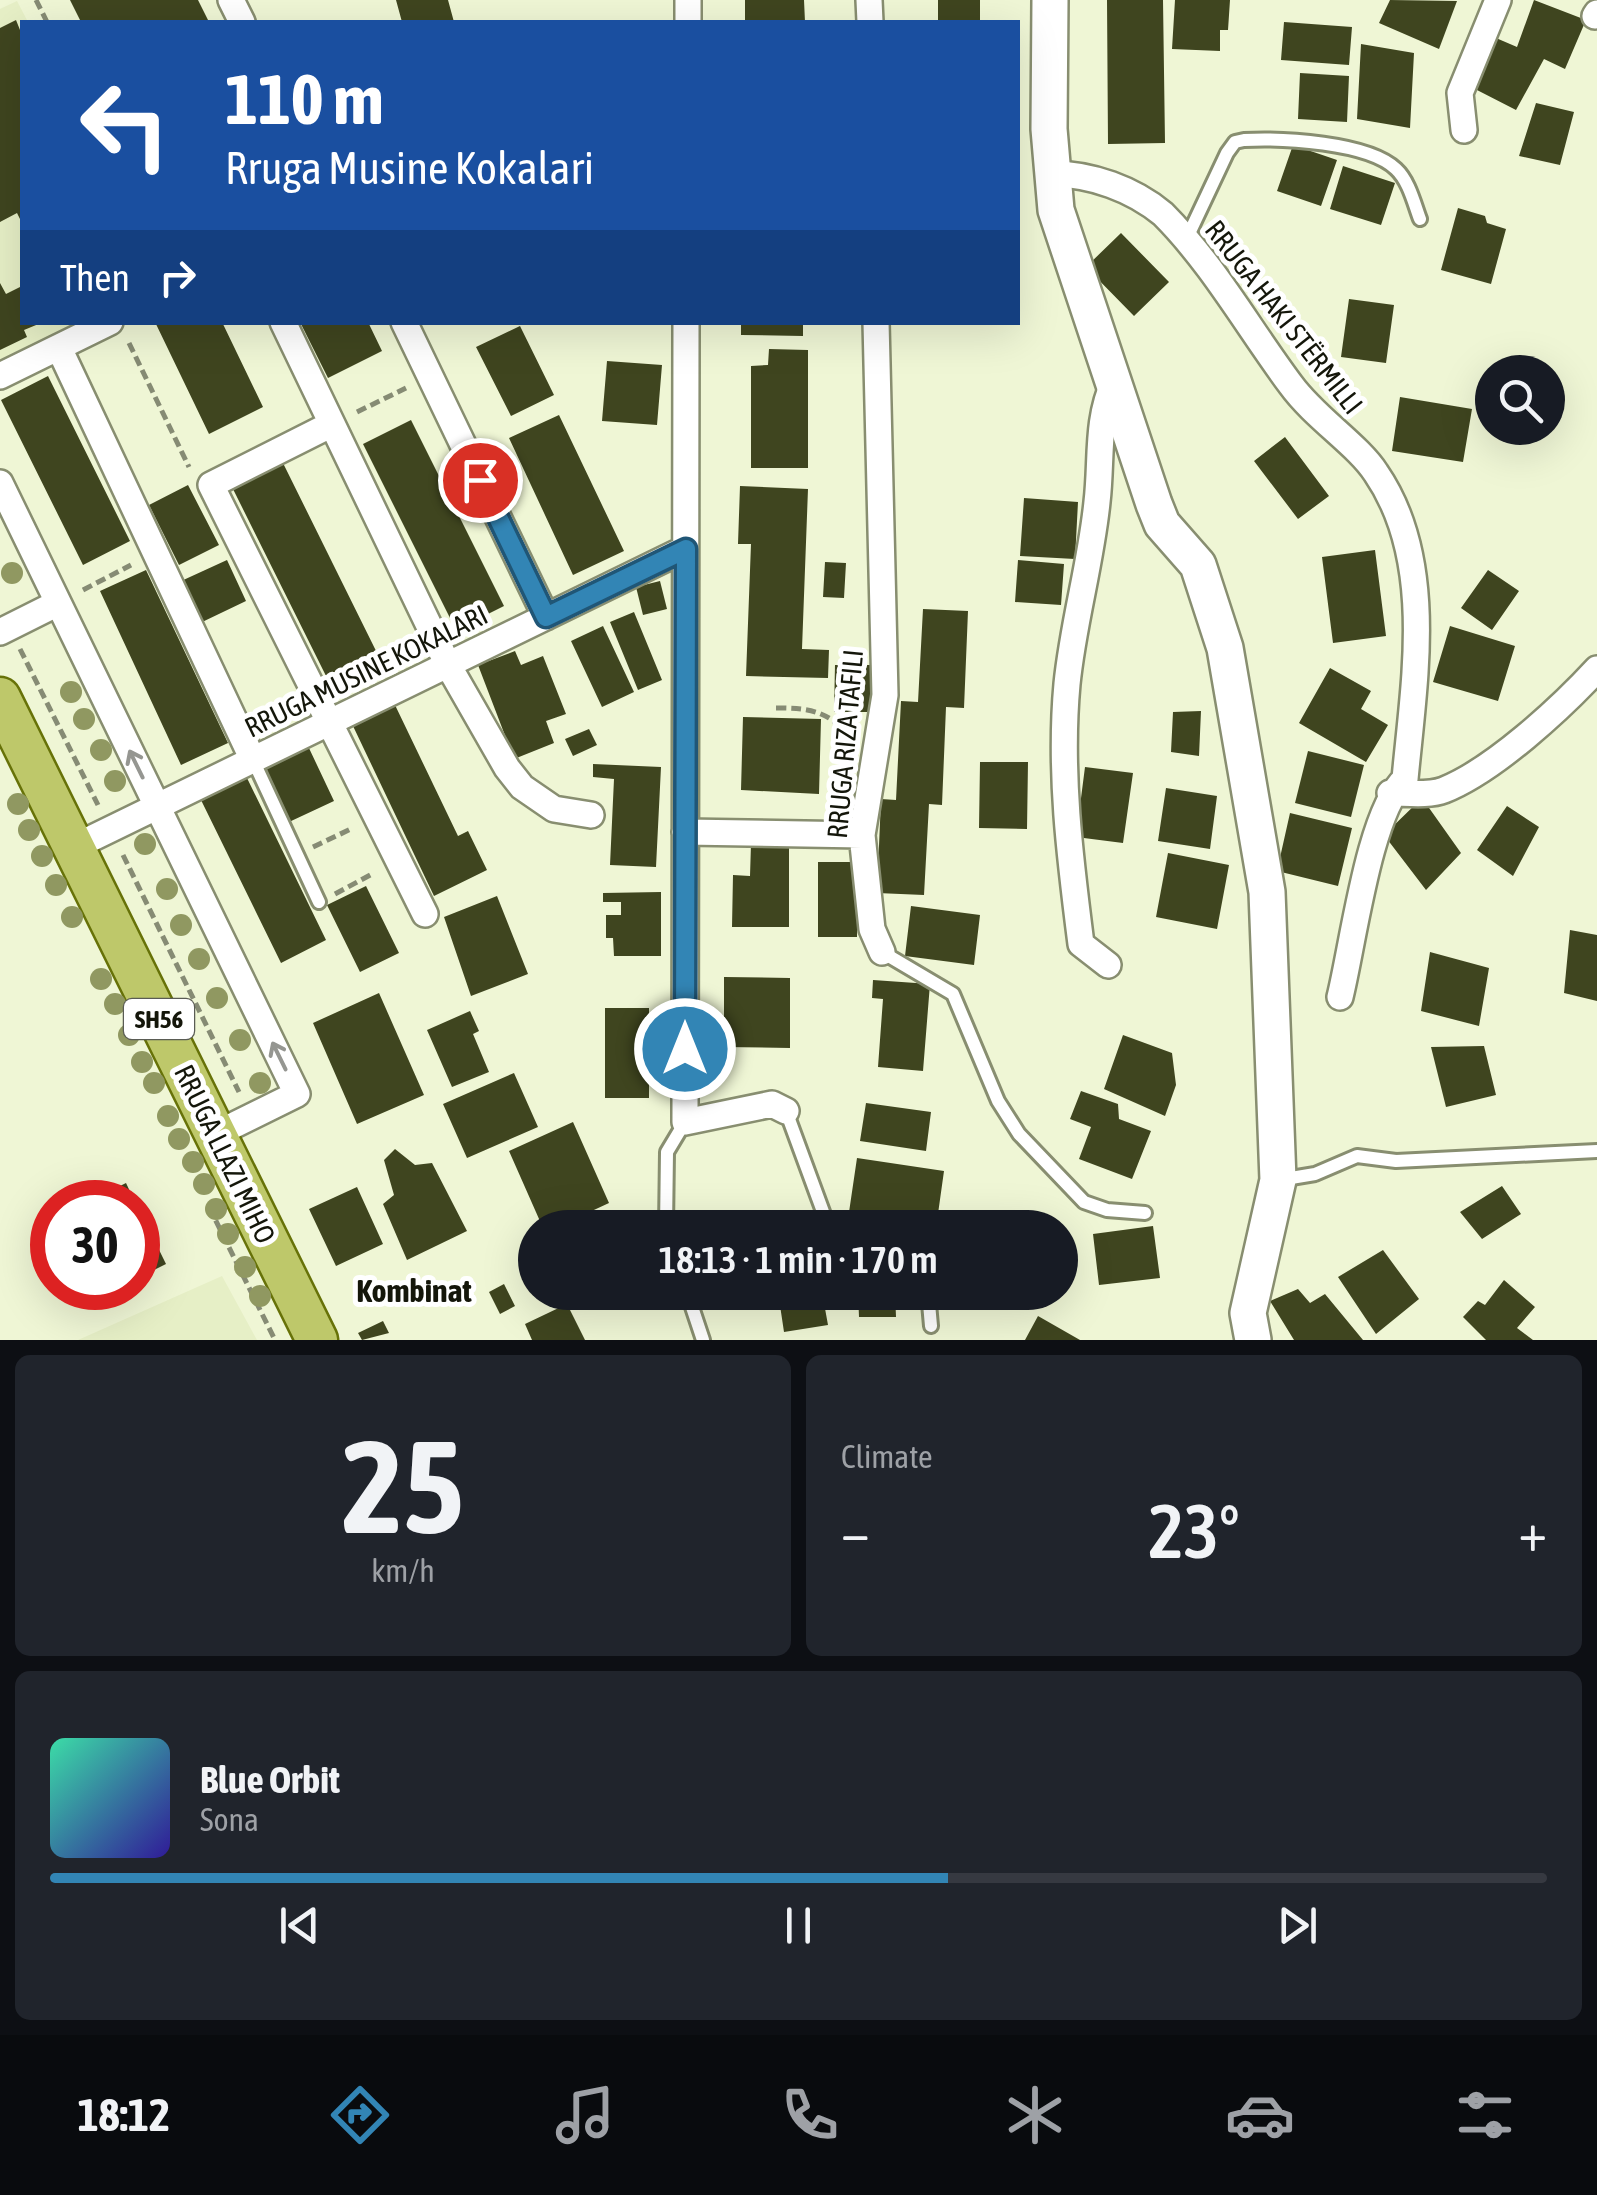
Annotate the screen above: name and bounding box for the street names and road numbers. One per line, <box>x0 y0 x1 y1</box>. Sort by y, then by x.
street label: RRUGA HAKI STËRMILLI <box>1199 214 1369 420</box>
street label: RRUGA MUSINE KOKALARI <box>240 598 492 744</box>
street label: RRUGA RIZA TAFILI <box>821 648 869 840</box>
road number: SH56 <box>124 999 194 1039</box>
street label: RRUGA LLAZI MIHO <box>168 1060 282 1248</box>

